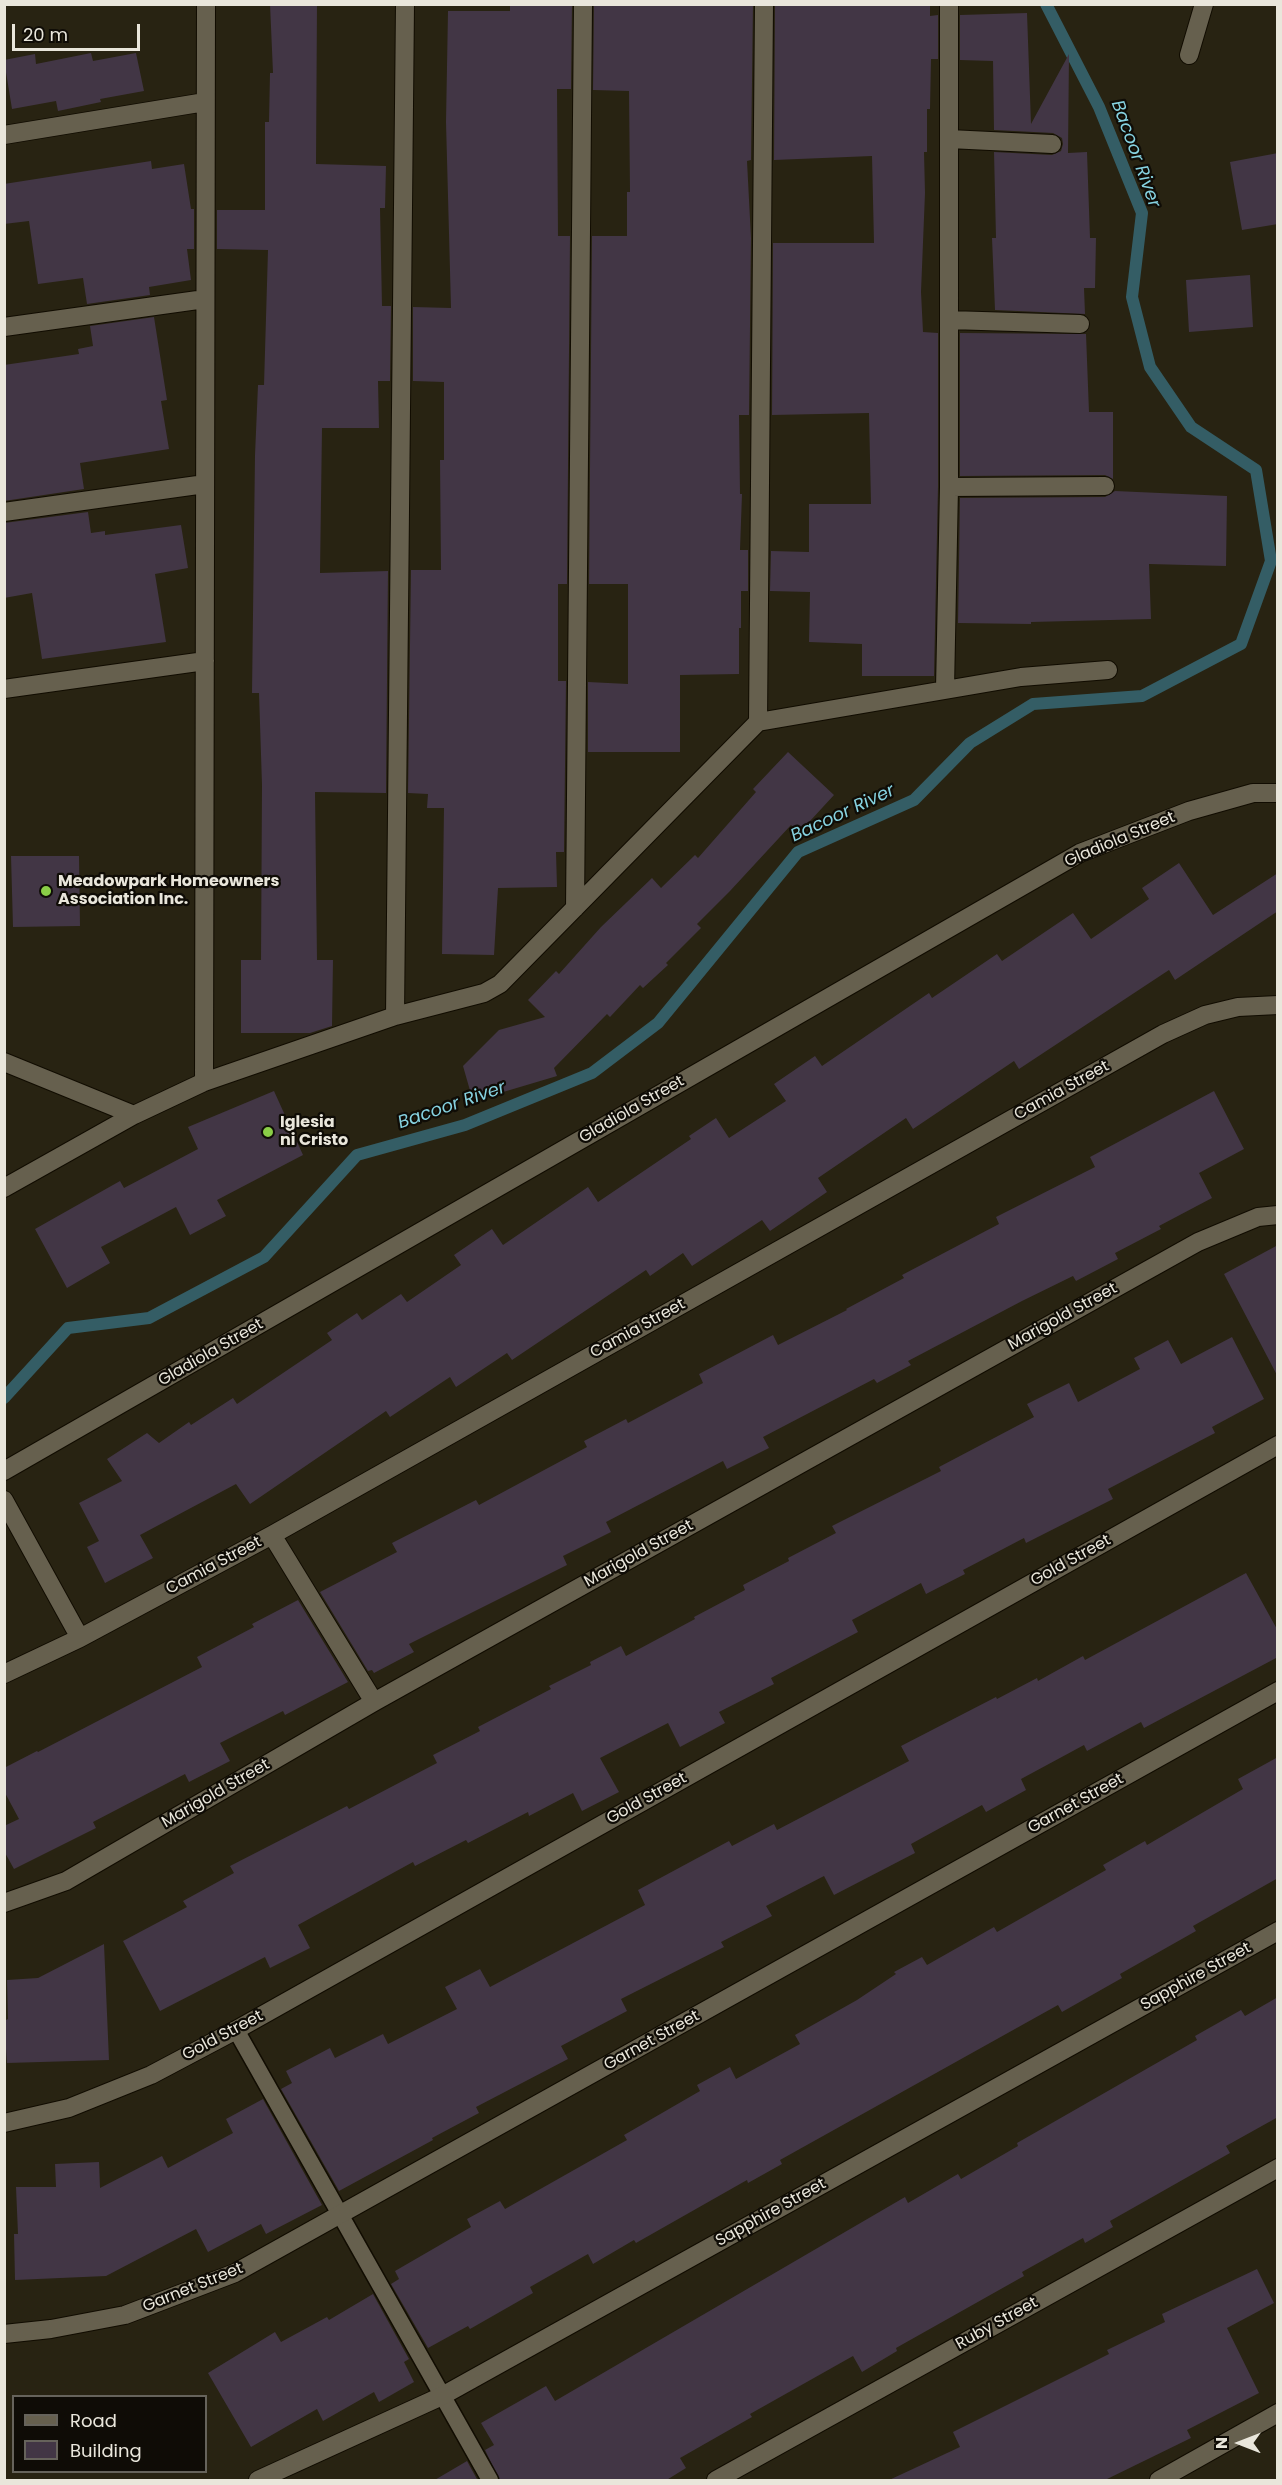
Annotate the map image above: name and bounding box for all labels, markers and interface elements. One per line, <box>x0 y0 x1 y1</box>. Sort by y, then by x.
scale bar <box>15 12 142 50</box>
text: 20 m <box>23 22 68 47</box>
water label: Bacoor River <box>1106 97 1164 211</box>
water label: Bacoor River <box>787 780 899 848</box>
street label: Gladiola Street <box>1062 808 1178 872</box>
place label: Meadowpark Homeowners Association Inc. <box>58 872 279 910</box>
marker: Meadowpark Homeowners Association Inc. <box>39 884 53 898</box>
street label: Camia Street <box>1011 1057 1113 1125</box>
street label: Gladiola Street <box>576 1072 688 1148</box>
water label: Bacoor River <box>395 1077 509 1135</box>
place label: Iglesia ni Cristo <box>280 1113 348 1151</box>
marker: Iglesia ni Cristo <box>261 1125 275 1139</box>
street label: Marigold Street <box>1005 1279 1121 1355</box>
street label: Camia Street <box>587 1295 689 1363</box>
street label: Gladiola Street <box>155 1315 267 1391</box>
street label: Marigold Street <box>581 1516 697 1592</box>
street label: Gold Street <box>1028 1531 1114 1591</box>
street label: Camia Street <box>163 1533 265 1599</box>
street label: Marigold Street <box>159 1755 273 1833</box>
street label: Gold Street <box>604 1769 690 1829</box>
street label: Garnet Street <box>1025 1770 1127 1838</box>
street label: Sapphire Street <box>1138 1939 1254 2015</box>
street label: Gold Street <box>179 2007 267 2065</box>
street label: Garnet Street <box>601 2007 703 2075</box>
street label: Sapphire Street <box>713 2175 829 2251</box>
street label: Garnet Street <box>140 2259 246 2317</box>
street label: Ruby Street <box>953 2294 1041 2354</box>
legend <box>12 2395 207 2473</box>
text: Road <box>70 2408 117 2433</box>
north arrow <box>1210 2413 1270 2473</box>
text: N <box>1210 2437 1233 2449</box>
text: Building <box>70 2438 142 2463</box>

